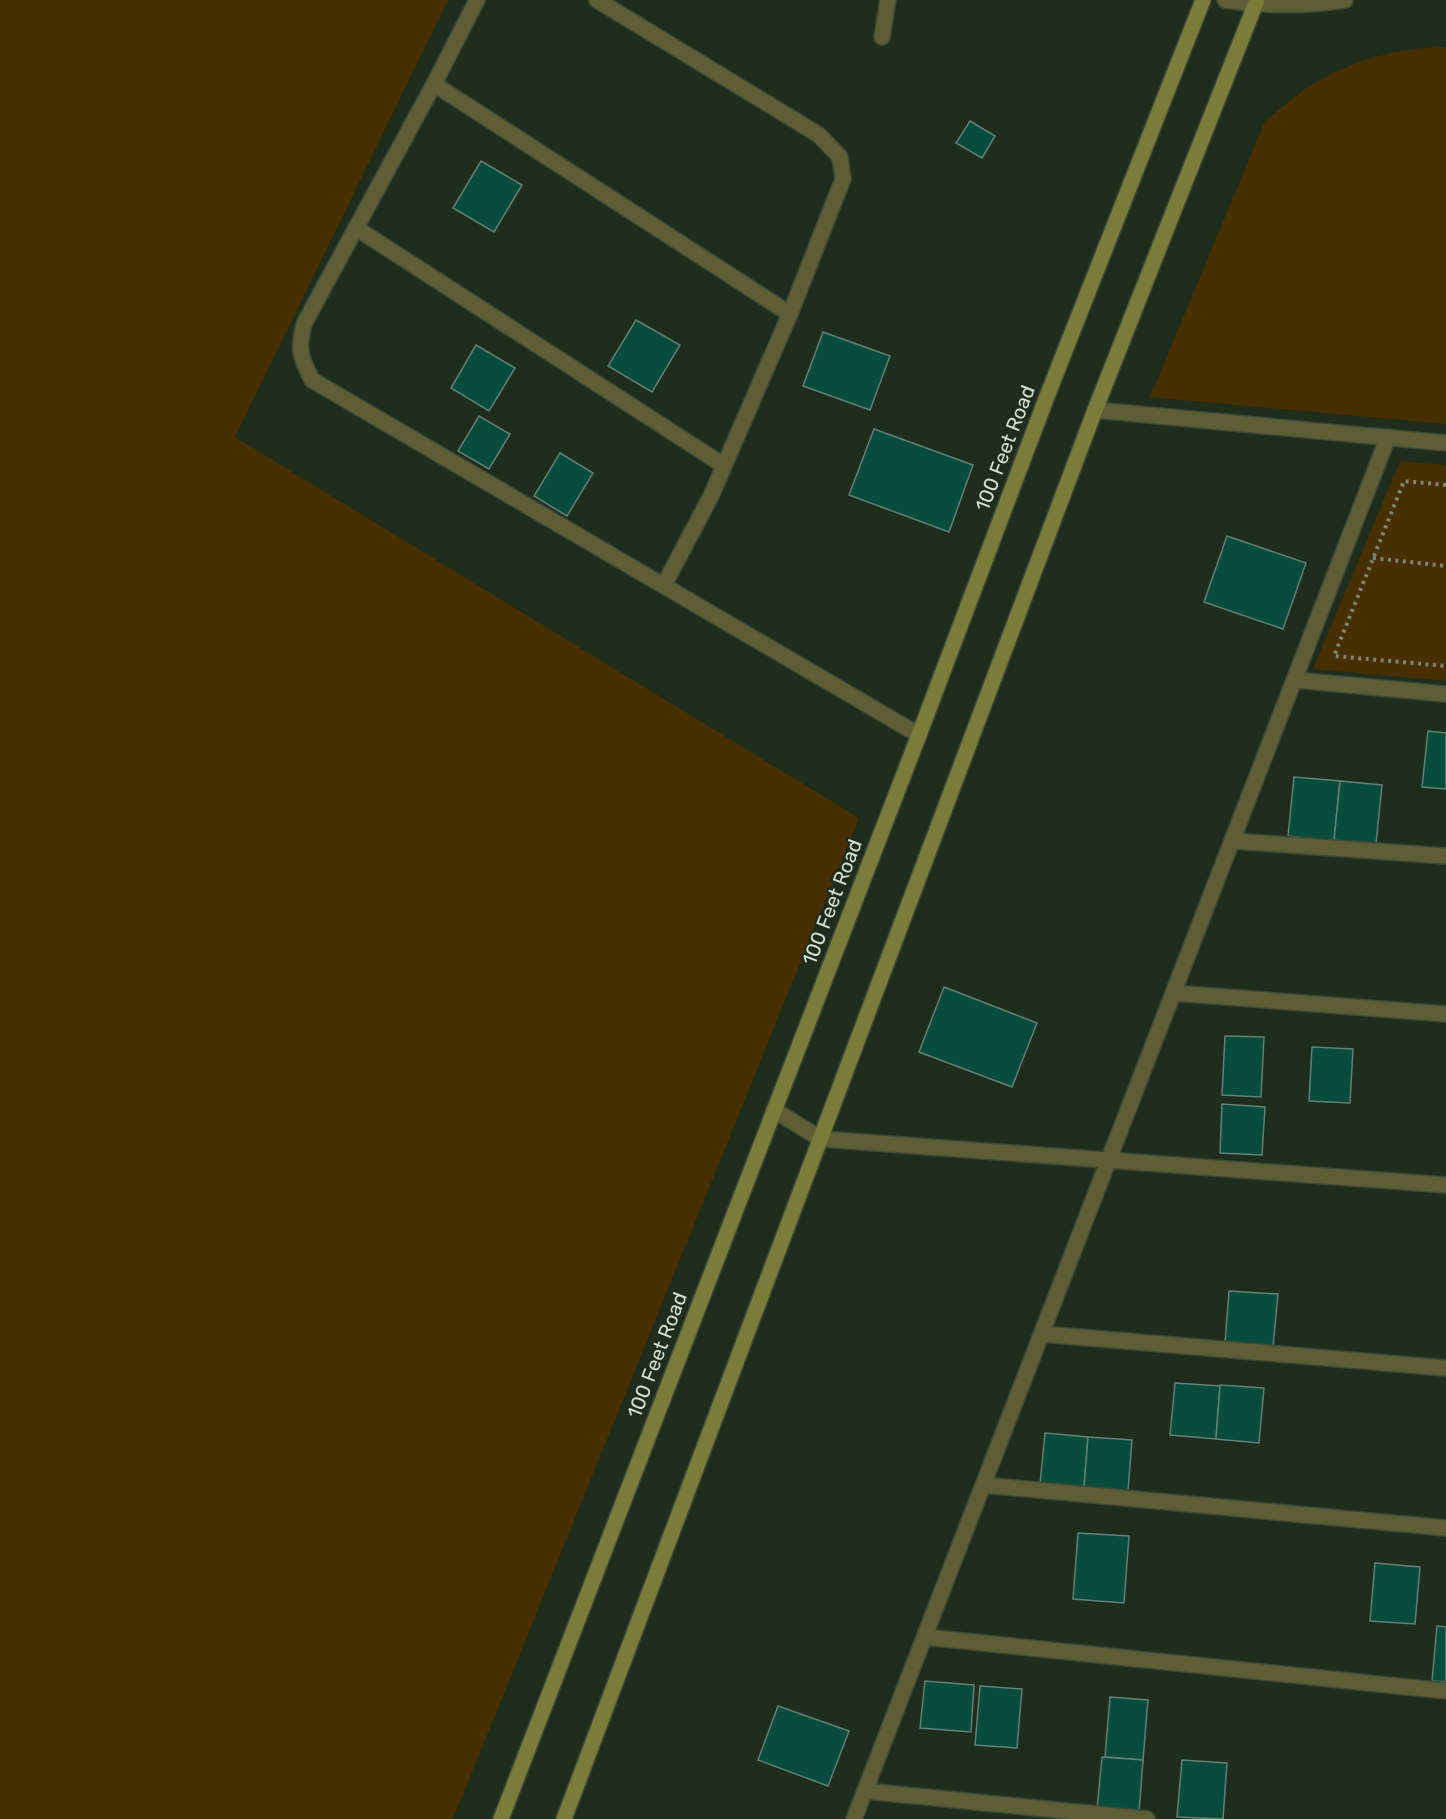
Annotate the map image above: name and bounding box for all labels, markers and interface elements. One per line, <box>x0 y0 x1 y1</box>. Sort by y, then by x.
street label: 100 Feet Road <box>970 382 1040 514</box>
street label: 100 Feet Road <box>797 836 867 968</box>
street label: 100 Feet Road <box>622 1289 692 1421</box>

